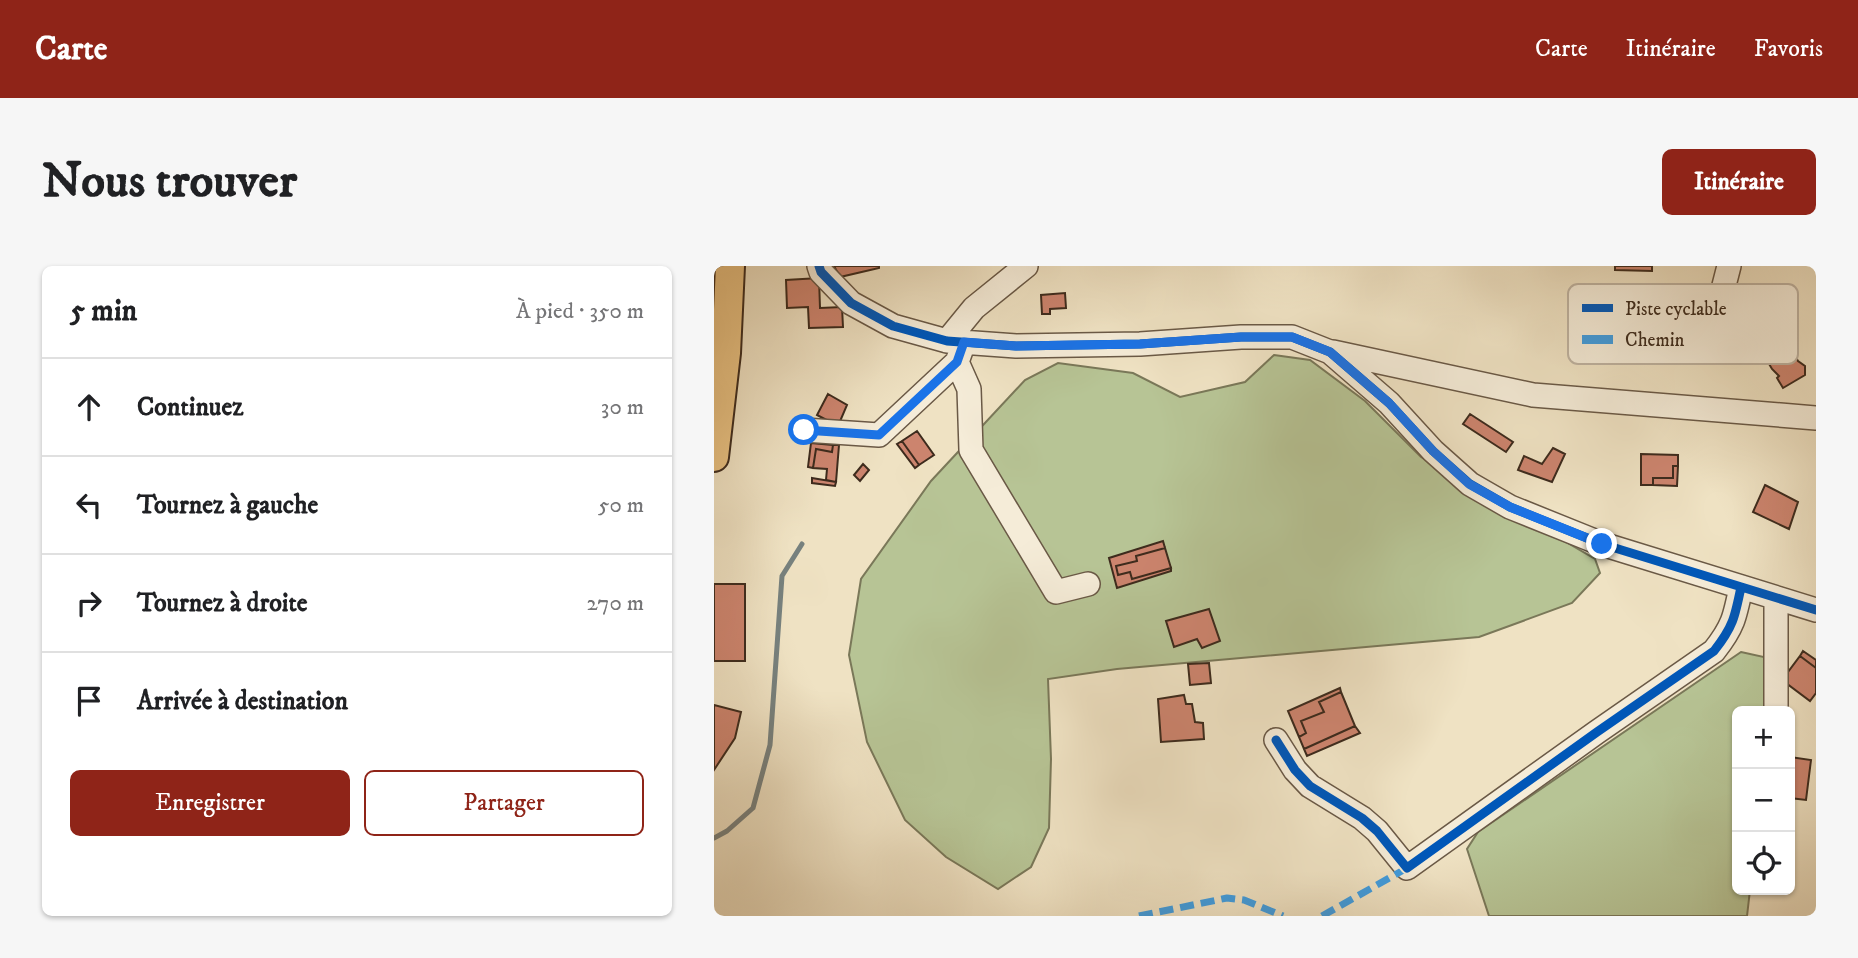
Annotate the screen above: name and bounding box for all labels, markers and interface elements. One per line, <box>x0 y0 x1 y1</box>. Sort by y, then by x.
text: Carte <box>35 29 107 70</box>
text: Carte <box>1535 34 1588 64</box>
text: Itinéraire <box>1626 34 1716 64</box>
text: Favoris <box>1754 34 1823 64</box>
button: Itinéraire <box>1662 149 1816 215</box>
text: Nous trouver <box>42 151 297 213</box>
legend <box>1568 284 1798 364</box>
text: 5 min <box>70 293 137 330</box>
text: À pied · 350 m <box>516 297 644 326</box>
text: Piste cyclable <box>1625 298 1727 321</box>
text: Chemin <box>1625 329 1685 352</box>
icon: ahead <box>70 388 108 426</box>
text: Continuez <box>137 391 243 424</box>
text: 30 m <box>601 393 644 422</box>
route start <box>788 414 819 445</box>
icon: left <box>70 486 108 524</box>
text: Tournez à gauche <box>137 489 318 522</box>
text: 50 m <box>598 491 644 520</box>
route end <box>1586 528 1617 559</box>
icon: right <box>70 584 108 622</box>
text: Tournez à droite <box>137 587 308 620</box>
text: 270 m <box>587 589 644 618</box>
icon: arrive <box>70 682 108 720</box>
text: Arrivée à destination <box>137 685 348 718</box>
map controls <box>1732 706 1795 895</box>
button: + <box>1732 706 1795 769</box>
button: − <box>1732 769 1795 832</box>
button: Enregistrer <box>70 770 350 836</box>
button: Partager <box>364 770 644 836</box>
button: locate <box>1732 832 1795 895</box>

